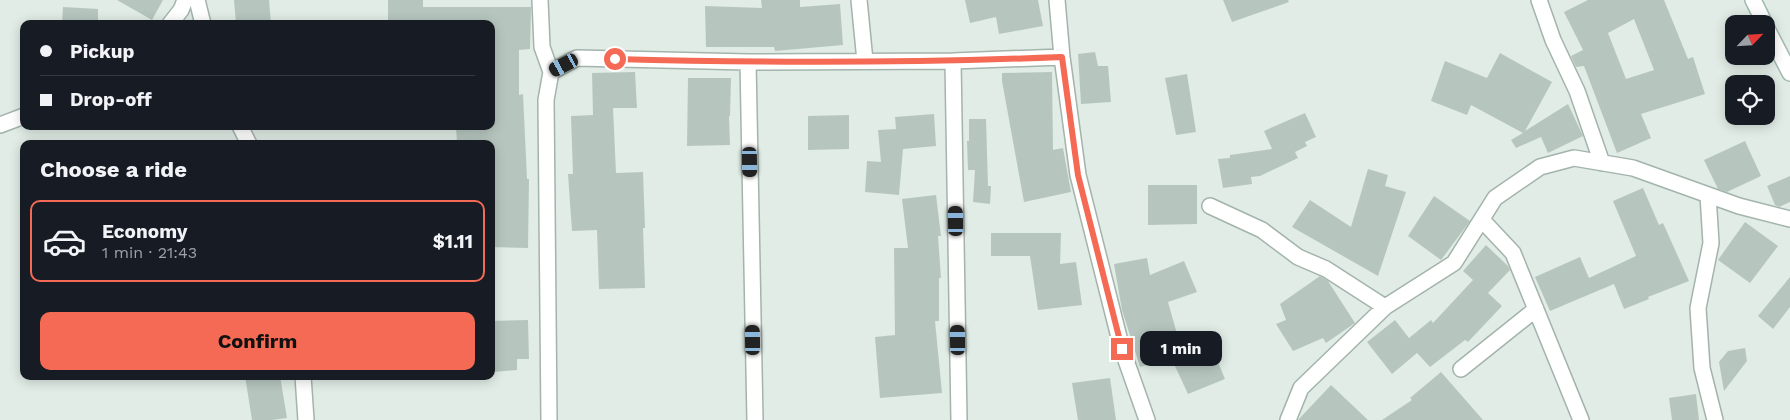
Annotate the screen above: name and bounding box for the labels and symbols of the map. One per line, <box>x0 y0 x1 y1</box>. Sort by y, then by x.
north arrow <box>1725 15 1775 65</box>
route start <box>604 48 626 70</box>
car <box>547 51 580 79</box>
car <box>742 147 757 177</box>
car <box>948 206 963 236</box>
car <box>745 325 760 355</box>
car <box>950 325 965 355</box>
callout: 1 min <box>1140 332 1222 366</box>
route end <box>1111 338 1133 360</box>

